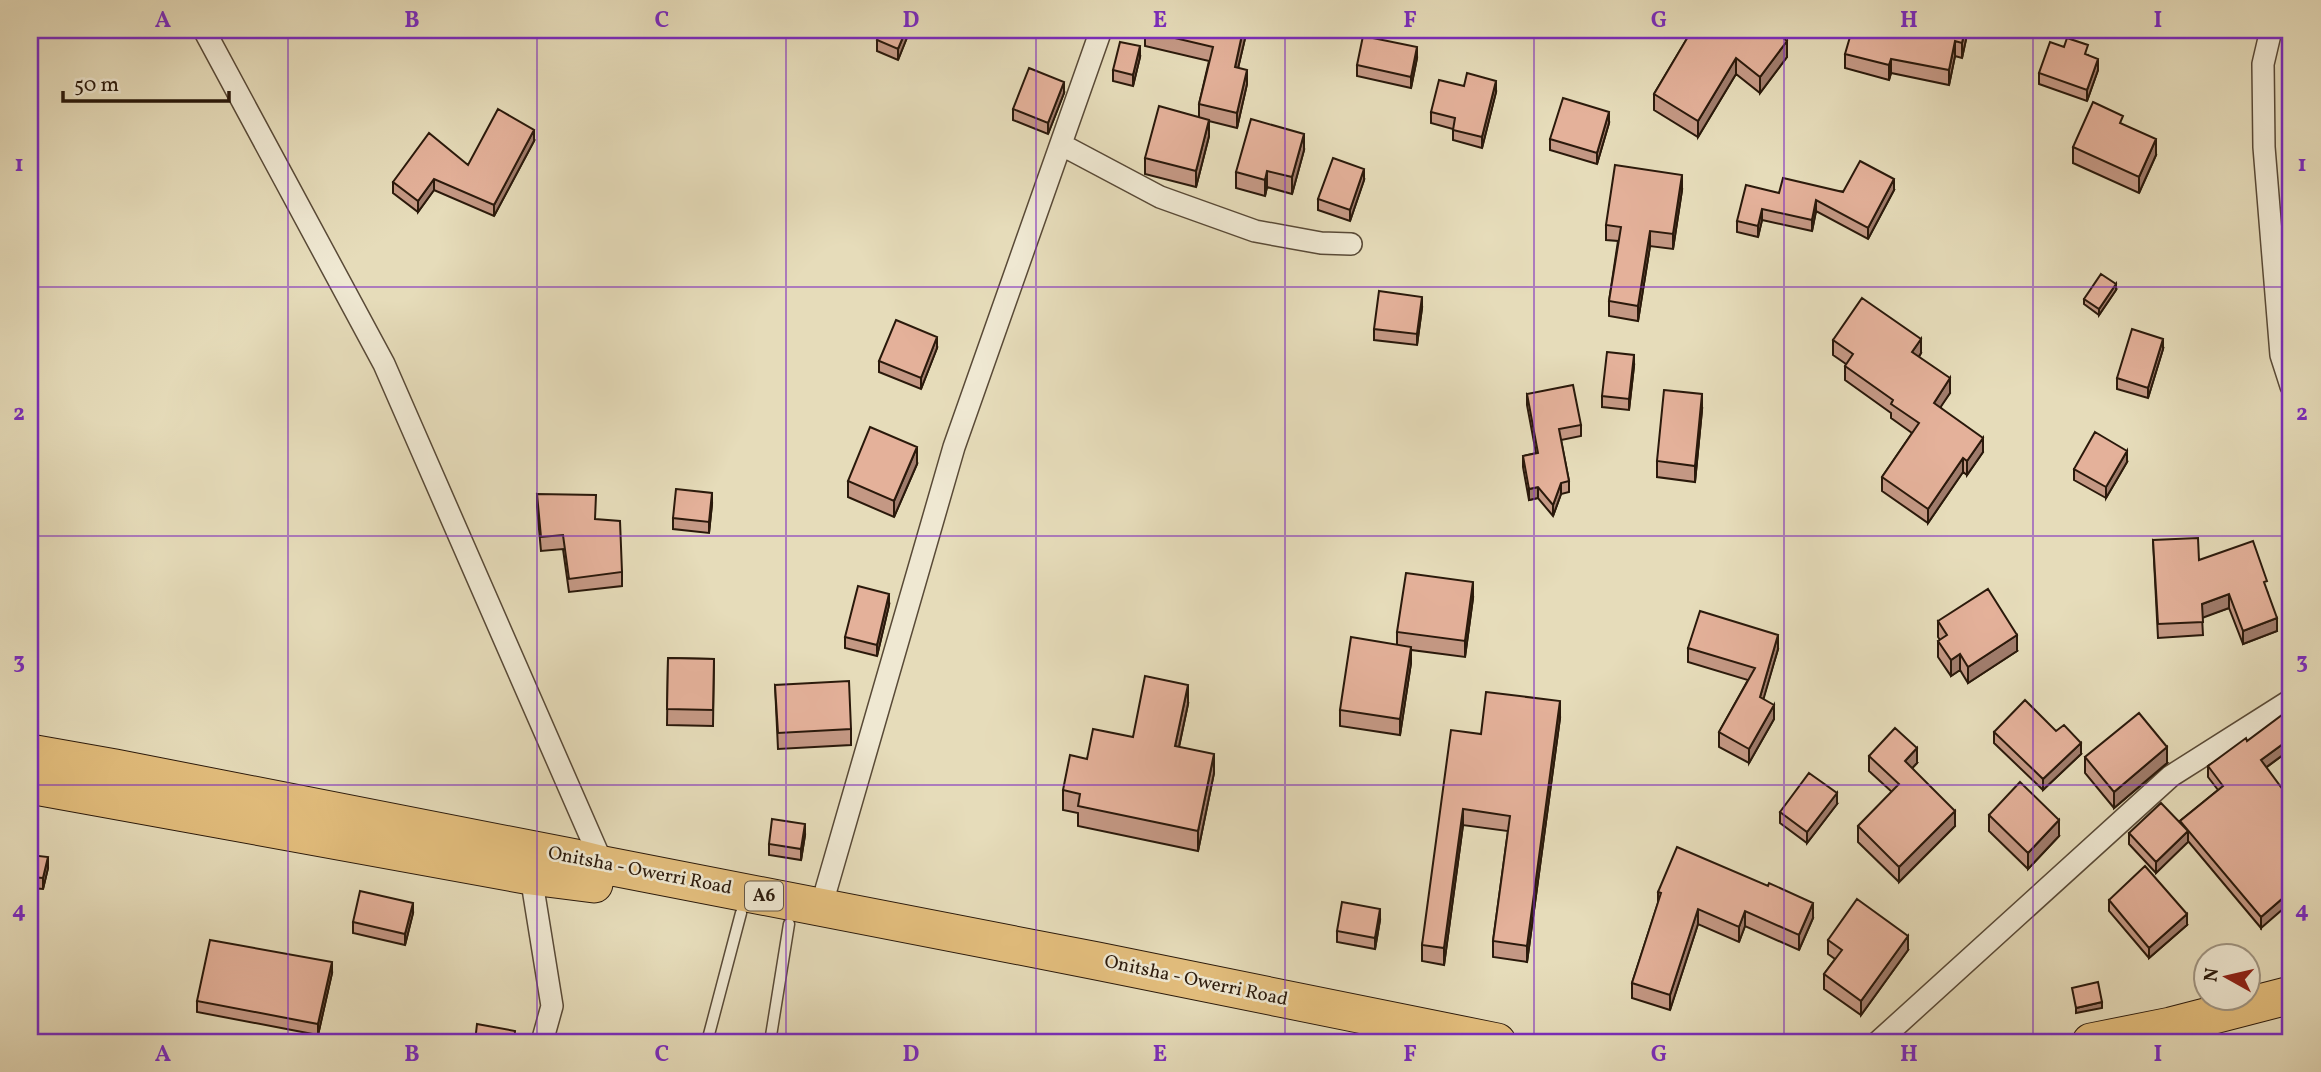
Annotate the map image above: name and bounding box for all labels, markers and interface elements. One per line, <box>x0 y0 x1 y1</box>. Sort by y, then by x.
text: A <box>155 5 171 37</box>
text: B <box>404 5 420 37</box>
text: C <box>655 5 669 37</box>
text: D <box>903 5 920 37</box>
text: E <box>1153 5 1167 37</box>
text: F <box>1403 5 1417 37</box>
text: G <box>1651 5 1667 37</box>
text: H <box>1900 5 1918 37</box>
text: I <box>2154 5 2162 37</box>
scale bar <box>63 60 229 104</box>
text: 50 m <box>74 71 119 100</box>
text: 1 <box>14 149 24 181</box>
text: 1 <box>2297 149 2307 181</box>
text: 2 <box>13 398 25 430</box>
text: 2 <box>2296 398 2308 430</box>
text: 3 <box>13 646 25 678</box>
text: 3 <box>2296 646 2308 678</box>
street label: Onitsha - Owerri Road <box>546 840 734 902</box>
road number: A6 <box>745 882 783 911</box>
text: 4 <box>12 895 26 927</box>
text: 4 <box>2295 895 2309 927</box>
north arrow <box>2192 942 2262 1012</box>
street label: Onitsha - Owerri Road <box>1102 949 1290 1013</box>
text: N <box>2198 966 2226 984</box>
text: A <box>155 1039 171 1071</box>
text: B <box>404 1039 420 1071</box>
text: C <box>655 1039 669 1071</box>
text: D <box>903 1039 920 1071</box>
text: E <box>1153 1039 1167 1071</box>
text: F <box>1403 1039 1417 1071</box>
text: G <box>1651 1039 1667 1071</box>
text: H <box>1900 1039 1918 1071</box>
text: I <box>2154 1039 2162 1071</box>

